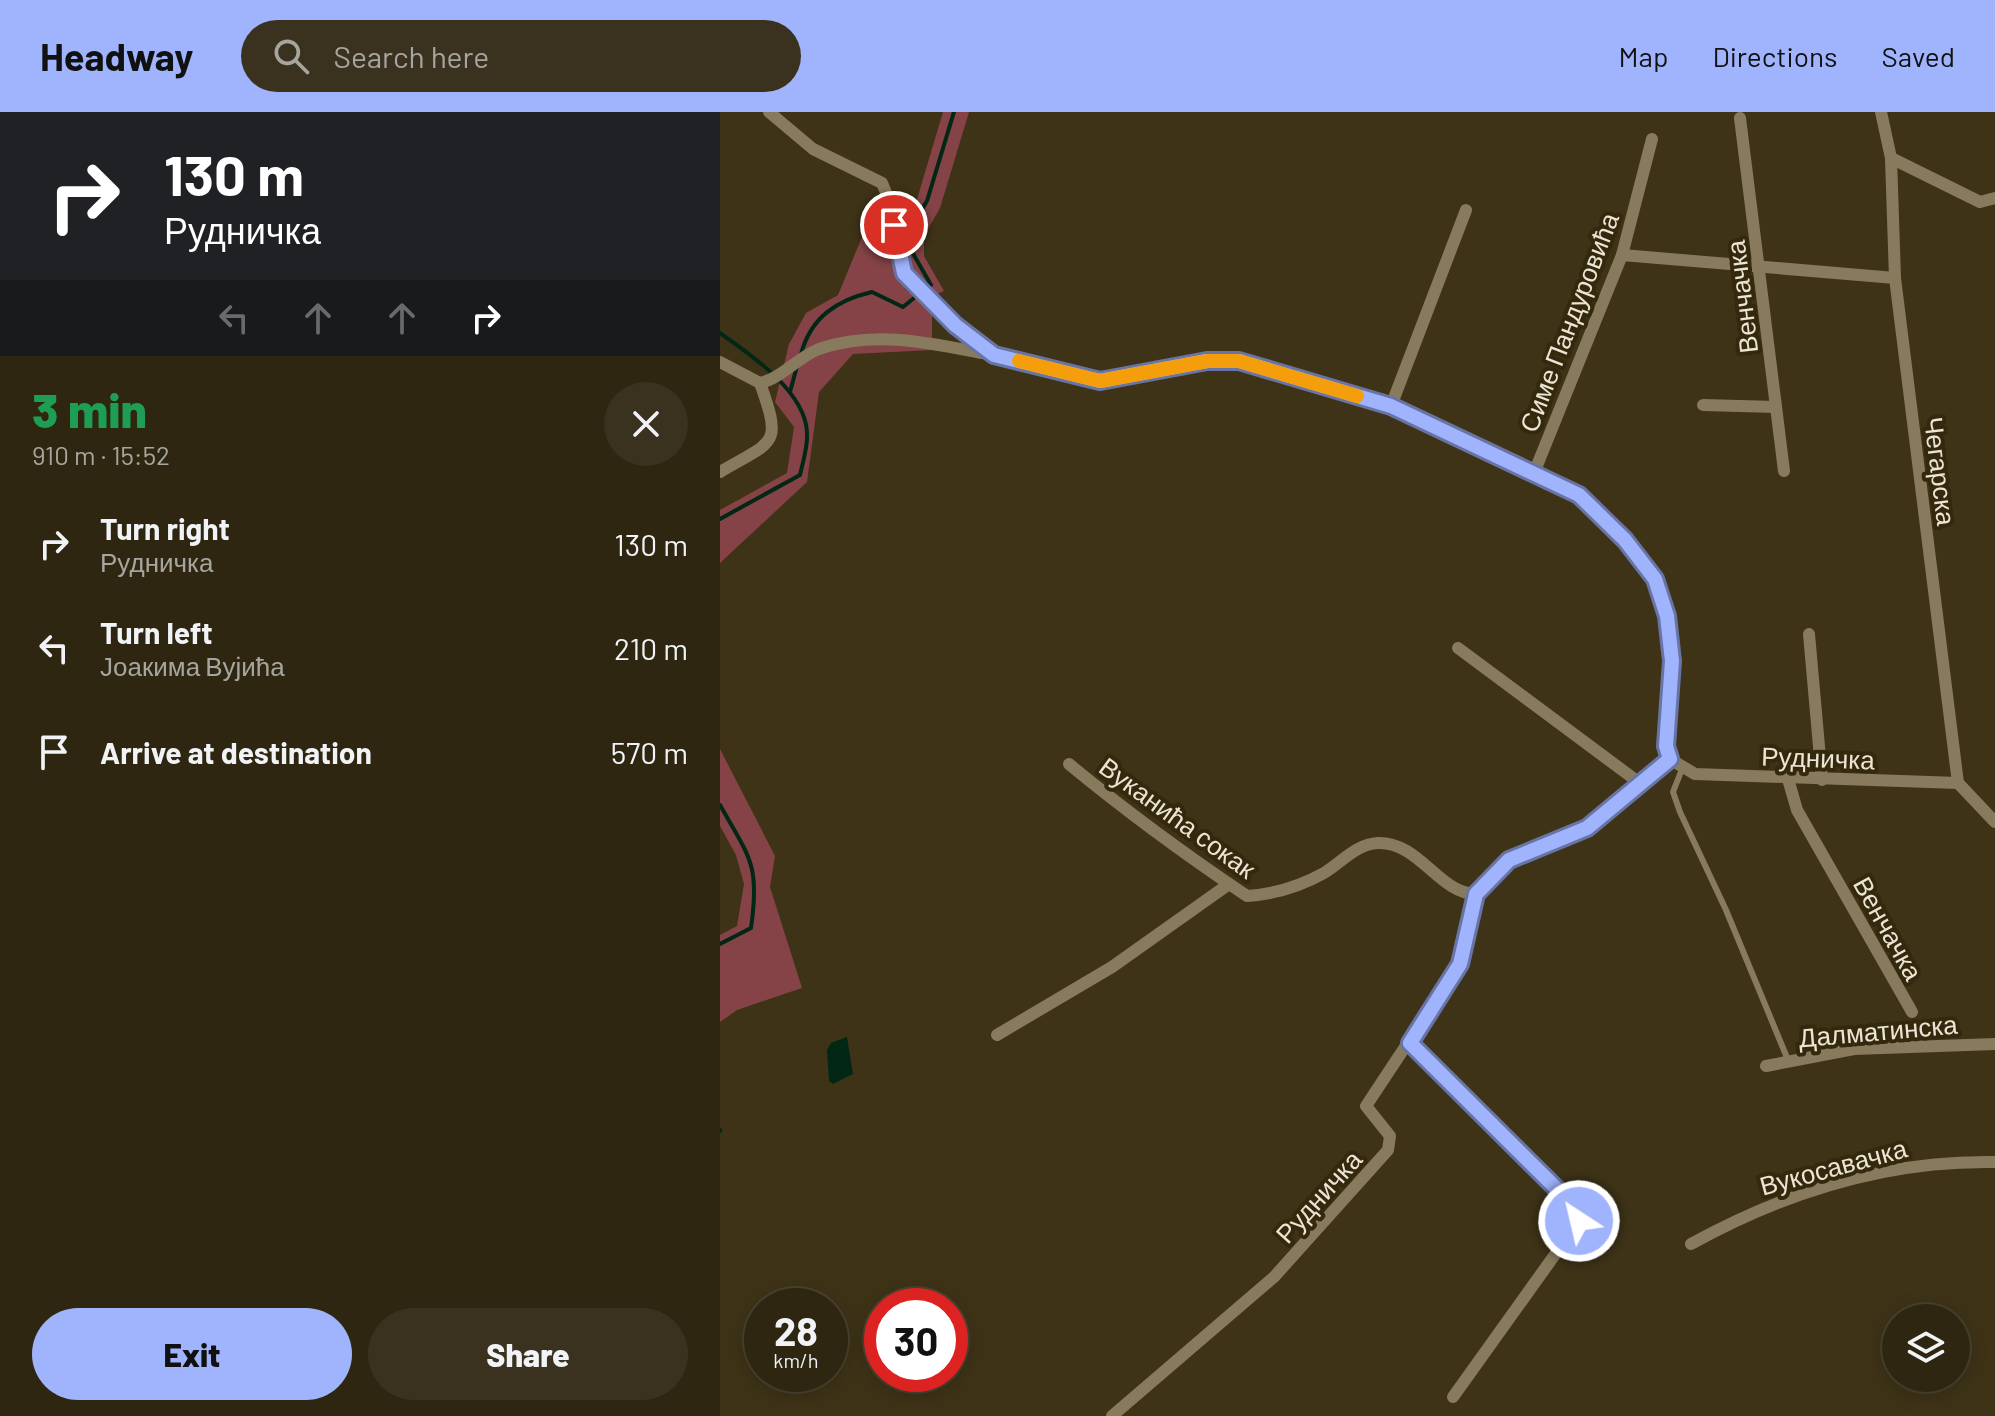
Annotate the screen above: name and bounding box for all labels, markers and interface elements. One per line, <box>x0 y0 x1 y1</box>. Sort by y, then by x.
search box <box>241 20 801 92</box>
text: Headway <box>40 33 193 79</box>
icon: search <box>269 34 313 78</box>
text: Search here <box>333 38 489 74</box>
text: Map <box>1619 39 1668 73</box>
text: Directions <box>1712 39 1838 73</box>
text: Saved <box>1882 39 1955 73</box>
text: 130 m <box>164 140 304 207</box>
icon: right <box>32 144 136 248</box>
pin <box>860 191 928 259</box>
icon: arrive <box>872 203 916 247</box>
street label: Симе Пандуровића <box>1512 207 1624 436</box>
text: Рудничка <box>164 208 321 251</box>
street label: Венчачка <box>1719 238 1763 355</box>
icon: left <box>212 296 256 340</box>
icon: ahead <box>296 296 340 340</box>
icon: ahead <box>380 296 424 340</box>
icon: right <box>464 296 508 340</box>
text: 3 min <box>32 380 147 438</box>
button: close <box>604 382 688 466</box>
street label: Чегарска <box>1919 415 1963 528</box>
text: 910 m · 15:52 <box>32 439 170 470</box>
text: Turn right <box>100 510 230 546</box>
icon: right <box>32 522 76 566</box>
text: 130 m <box>614 526 688 562</box>
text: Рудничка <box>100 546 213 577</box>
text: Turn left <box>100 614 213 650</box>
icon: left <box>32 626 76 670</box>
text: 210 m <box>614 630 688 666</box>
text: Јоакима Вујића <box>100 650 285 681</box>
icon: arrive <box>32 730 76 774</box>
text: Arrive at destination <box>100 734 372 770</box>
text: 570 m <box>611 734 688 770</box>
street label: Рудничка <box>1761 740 1876 774</box>
street label: Вуканића сокак <box>1094 750 1262 884</box>
street label: Венчачка <box>1848 871 1930 986</box>
street label: Далматинска <box>1797 1008 1959 1052</box>
street label: Вукосавачка <box>1756 1131 1910 1201</box>
street label: Рудничка <box>1269 1143 1368 1249</box>
position arrow <box>1537 1179 1621 1263</box>
speed limit sign: 30 <box>864 1288 968 1392</box>
map controls <box>1882 1304 1970 1392</box>
button: layers <box>1882 1304 1970 1392</box>
text: 28 <box>774 1306 818 1354</box>
button: Exit <box>32 1308 352 1400</box>
button: Share <box>368 1308 688 1400</box>
text: km/h <box>773 1348 819 1372</box>

